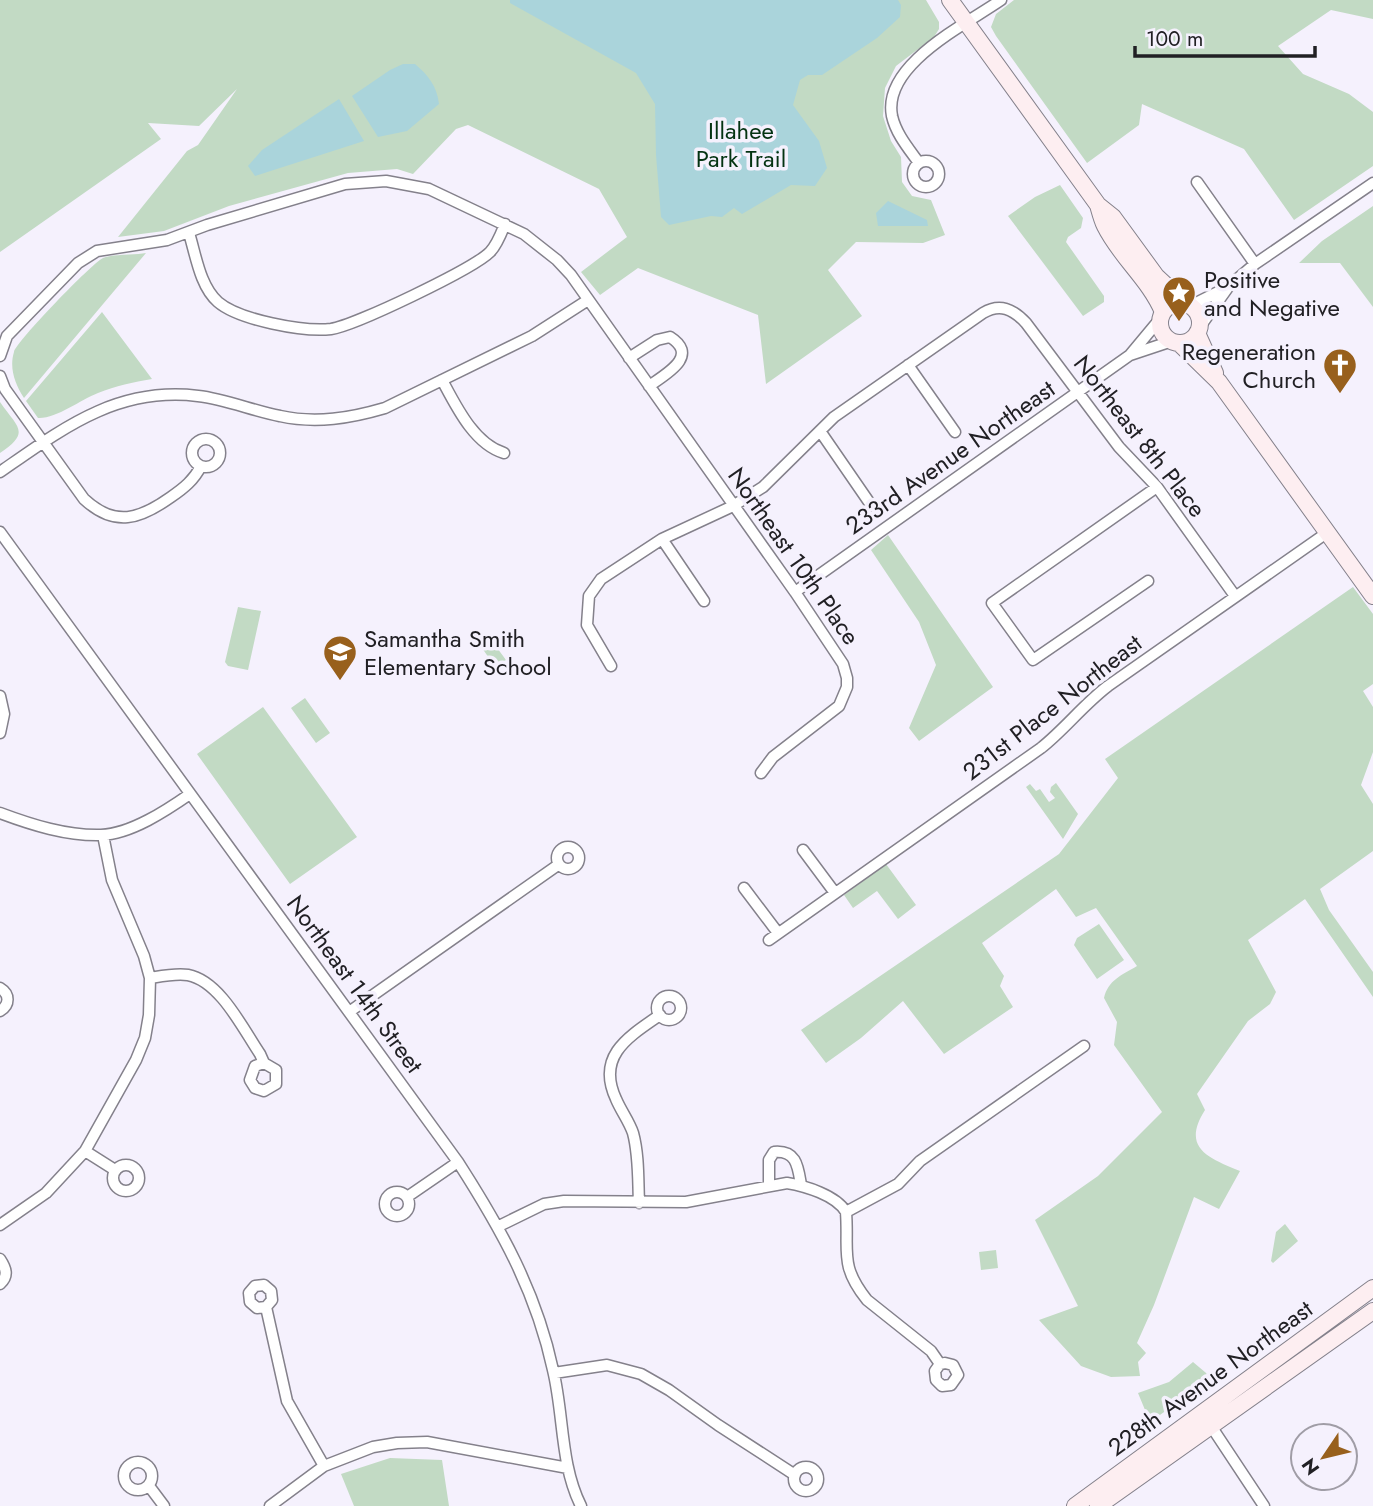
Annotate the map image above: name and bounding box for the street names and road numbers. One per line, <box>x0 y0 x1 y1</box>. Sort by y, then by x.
street label: Northeast 8th Place <box>1065 347 1215 525</box>
street label: 233rd Avenue Northeast <box>838 371 1062 543</box>
street label: Northeast 10th Place <box>720 460 868 652</box>
street label: 231st Place Northeast <box>955 626 1149 788</box>
street label: Northeast 14th Street <box>278 888 432 1080</box>
street label: 228th Avenue Northeast <box>1100 1292 1320 1464</box>

